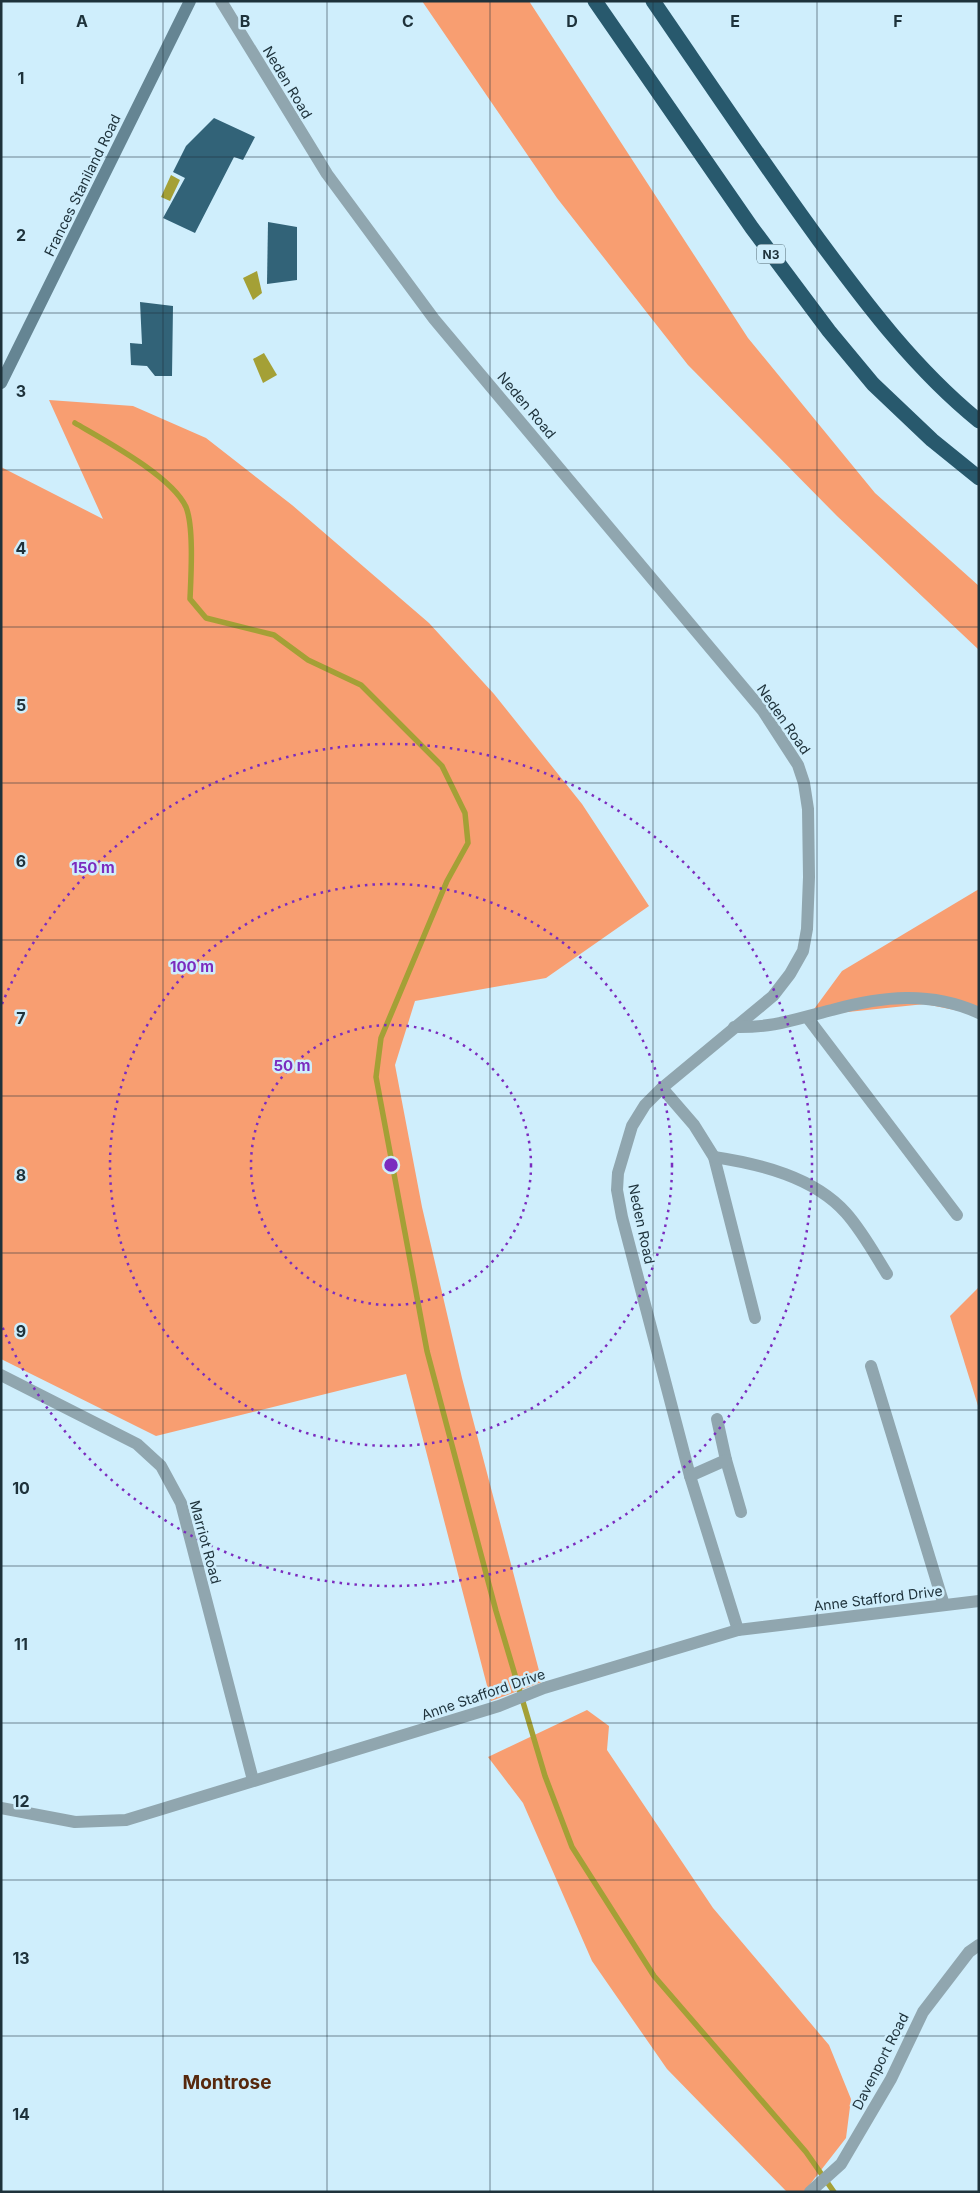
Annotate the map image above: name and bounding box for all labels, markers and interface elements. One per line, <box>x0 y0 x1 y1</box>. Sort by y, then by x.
text: A <box>76 11 88 31</box>
text: B <box>240 11 250 31</box>
text: C <box>402 11 414 31</box>
text: D <box>566 11 578 31</box>
text: E <box>730 11 740 31</box>
text: F <box>893 11 903 31</box>
street label: Neden Road <box>260 43 316 121</box>
text: 1 <box>18 68 24 88</box>
street label: Frances Staniland Road <box>40 111 124 259</box>
text: 2 <box>16 225 26 245</box>
road number: N3 <box>757 244 785 264</box>
street label: Neden Road <box>494 368 560 442</box>
text: 3 <box>16 381 26 401</box>
text: 4 <box>16 538 27 558</box>
street label: Neden Road <box>754 681 814 757</box>
text: 5 <box>16 695 26 715</box>
text: 6 <box>16 851 26 871</box>
text: 150 m <box>71 858 115 877</box>
text: 100 m <box>170 957 214 976</box>
text: 7 <box>16 1008 26 1028</box>
text: 50 m <box>274 1056 310 1075</box>
centre of rings <box>382 1156 400 1174</box>
text: 8 <box>16 1165 26 1185</box>
street label: Neden Road <box>625 1182 659 1266</box>
text: 9 <box>16 1321 26 1341</box>
text: 10 <box>12 1478 30 1498</box>
street label: Marriot Road <box>187 1498 225 1586</box>
street label: Anne Stafford Drive <box>813 1582 943 1614</box>
text: 11 <box>14 1634 28 1654</box>
street label: Anne Stafford Drive <box>419 1665 547 1723</box>
text: 12 <box>13 1791 29 1811</box>
text: 13 <box>12 1948 30 1968</box>
street label: Davenport Road <box>848 2010 912 2112</box>
district label: Montrose <box>182 2071 272 2094</box>
text: 14 <box>12 2104 30 2124</box>

